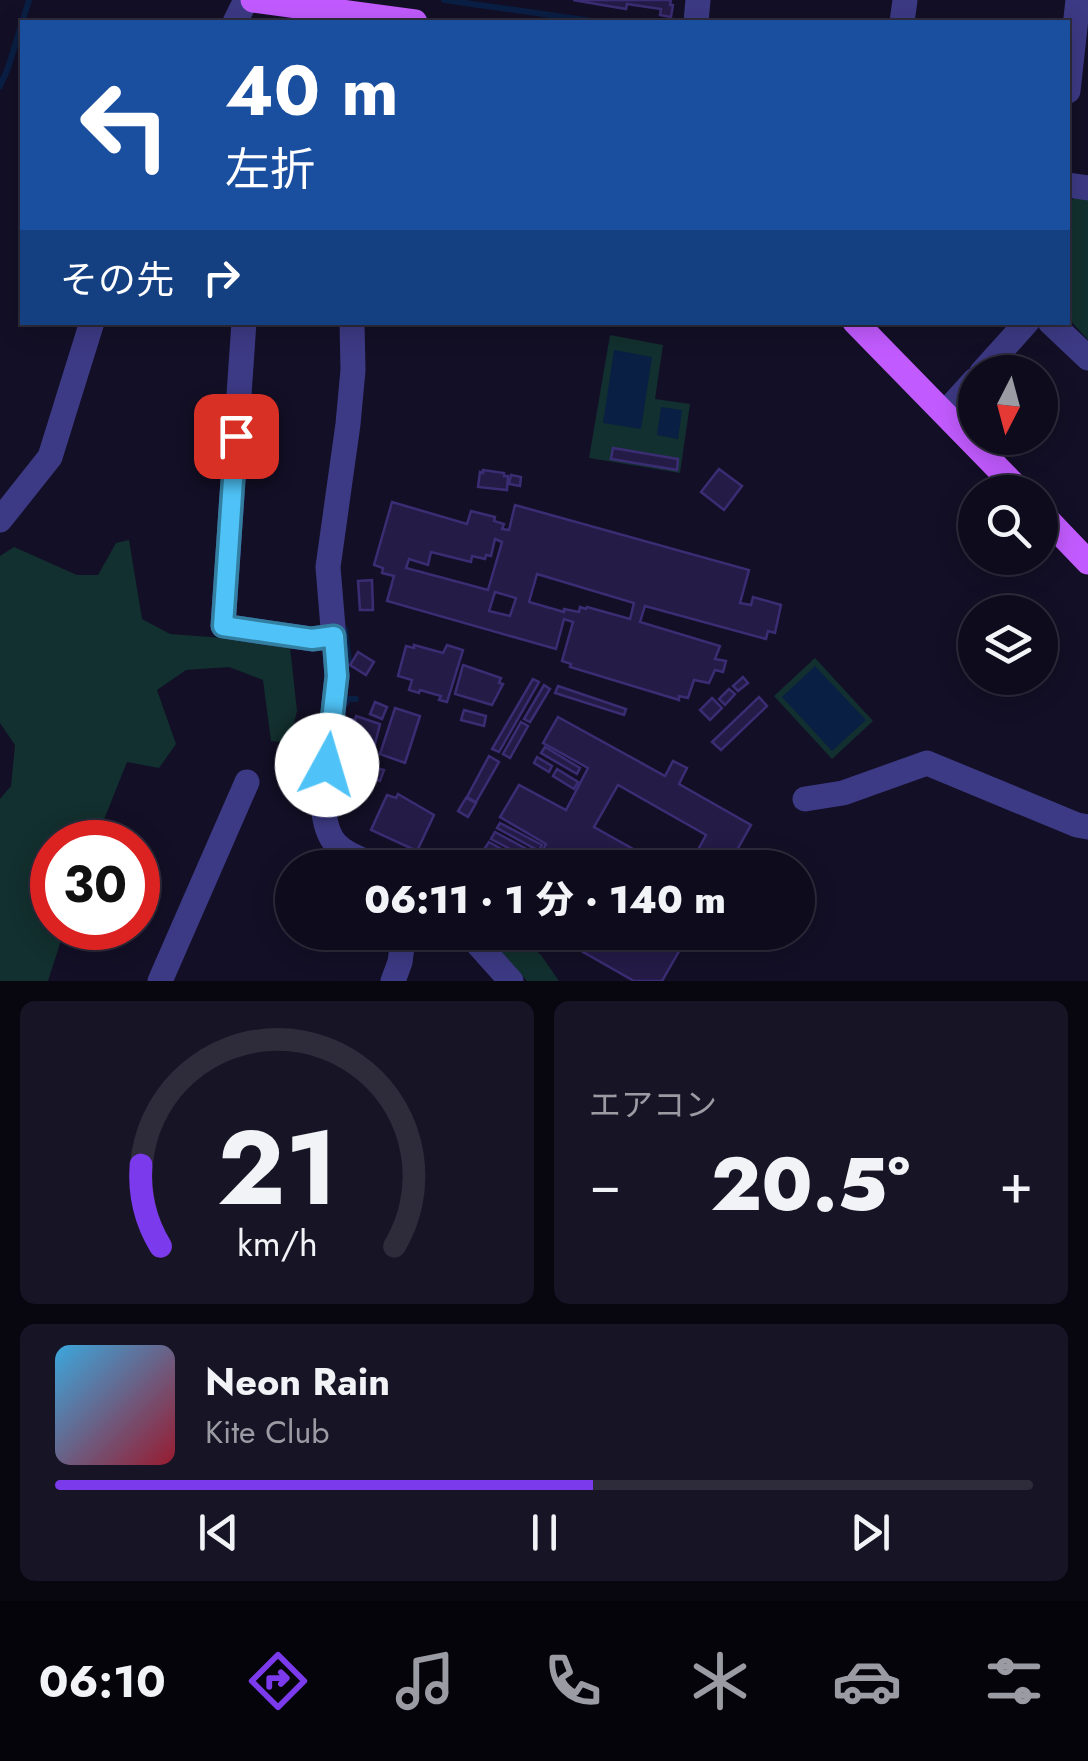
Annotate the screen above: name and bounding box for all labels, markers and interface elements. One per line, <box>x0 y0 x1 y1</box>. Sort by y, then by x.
text: 40 m <box>225 40 399 141</box>
icon: left <box>60 60 190 190</box>
text: 左折 <box>225 137 315 202</box>
icon: right <box>194 250 249 305</box>
text: その先 <box>60 252 174 307</box>
north arrow <box>958 355 1058 455</box>
map controls <box>958 355 1058 695</box>
pin <box>194 394 279 479</box>
icon: arrive <box>209 409 264 464</box>
button: search <box>958 475 1058 575</box>
button: layers <box>958 595 1058 695</box>
position arrow <box>275 713 379 817</box>
speed limit sign: 30 <box>30 820 160 950</box>
text: 06:11 · 1 分 · 140 m <box>364 872 726 927</box>
text: エアコン <box>589 1082 717 1128</box>
text: 21 <box>216 1093 338 1243</box>
text: 20.5° <box>710 1130 910 1238</box>
text: − <box>589 1144 621 1224</box>
text: + <box>999 1144 1033 1224</box>
text: km/h <box>237 1218 317 1269</box>
text: Neon Rain <box>205 1354 390 1409</box>
text: Kite Club <box>205 1409 329 1455</box>
icon: previous <box>191 1505 246 1560</box>
icon: pause <box>517 1505 572 1560</box>
icon: next <box>843 1505 898 1560</box>
icon: directions <box>243 1646 313 1716</box>
icon: music <box>390 1646 460 1716</box>
icon: phone <box>538 1646 608 1716</box>
icon: climate <box>685 1646 755 1716</box>
icon: car <box>832 1646 902 1716</box>
icon: filters <box>979 1646 1049 1716</box>
text: 06:10 <box>39 1649 166 1714</box>

